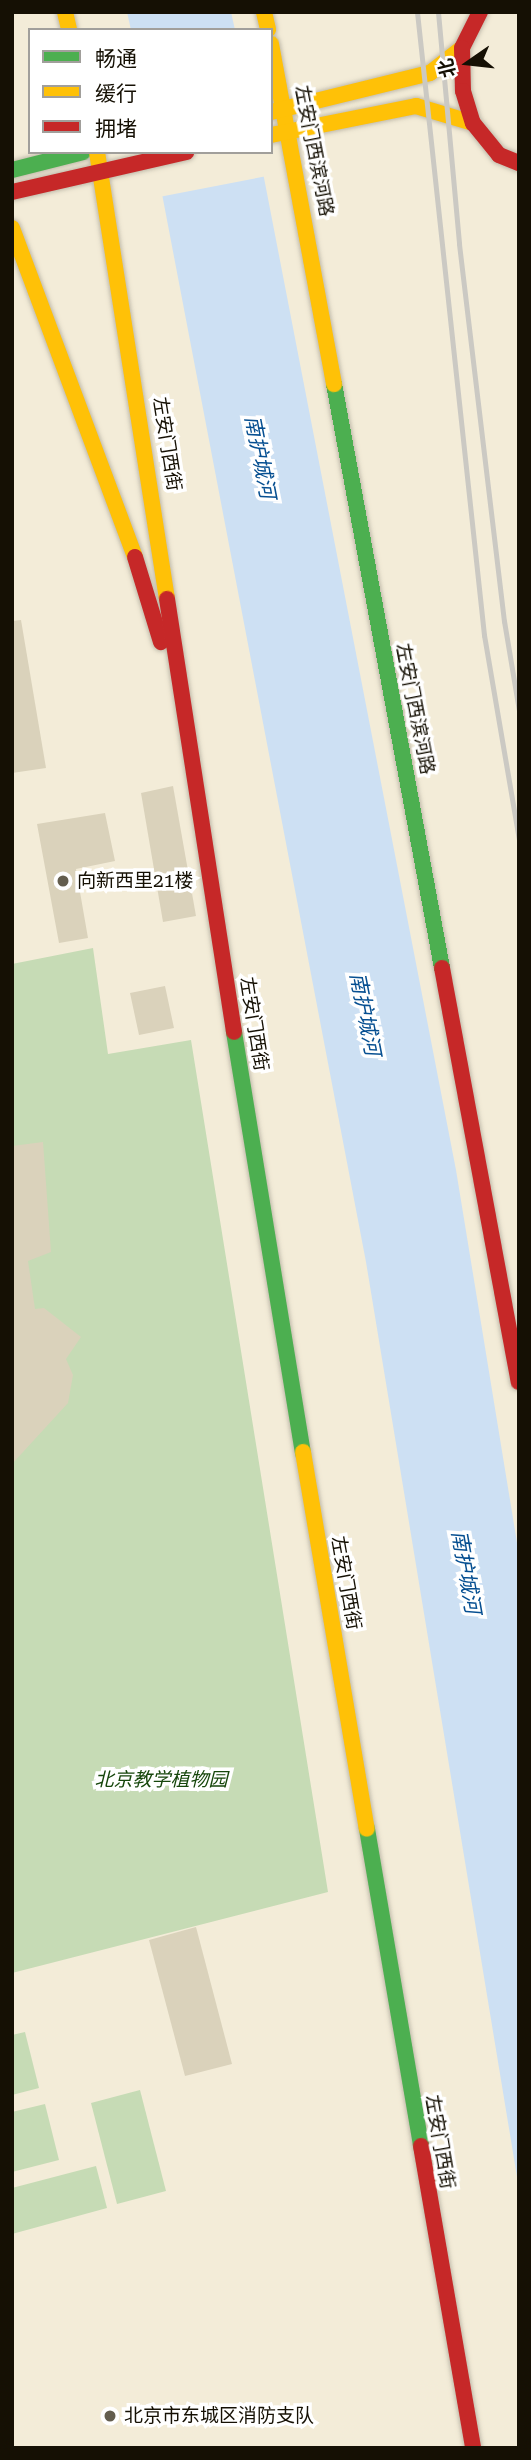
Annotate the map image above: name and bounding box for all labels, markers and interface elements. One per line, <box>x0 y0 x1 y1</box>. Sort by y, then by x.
legend <box>28 28 273 154</box>
north arrow <box>433 28 503 98</box>
text: 畅通 <box>95 47 137 71</box>
text: 北 <box>434 56 461 80</box>
text: 缓行 <box>95 82 137 106</box>
street label: 左安门西滨河路 <box>290 84 338 218</box>
text: 拥堵 <box>95 117 137 141</box>
street label: 左安门西街 <box>148 395 186 493</box>
water label: 南护城河 <box>240 413 280 501</box>
street label: 左安门西滨河路 <box>391 642 439 776</box>
place label: 向新西里21楼 <box>77 870 193 892</box>
marker: 向新西里21楼 <box>55 873 71 889</box>
water label: 南护城河 <box>345 970 385 1058</box>
street label: 左安门西街 <box>235 975 273 1073</box>
water label: 南护城河 <box>446 1528 486 1616</box>
street label: 左安门西街 <box>327 1534 365 1632</box>
park label: 北京教学植物园 <box>95 1769 227 1791</box>
street label: 左安门西街 <box>421 2093 459 2191</box>
place label: 北京市东城区消防支队 <box>124 2405 314 2427</box>
marker: 北京市东城区消防支队 <box>102 2408 118 2424</box>

